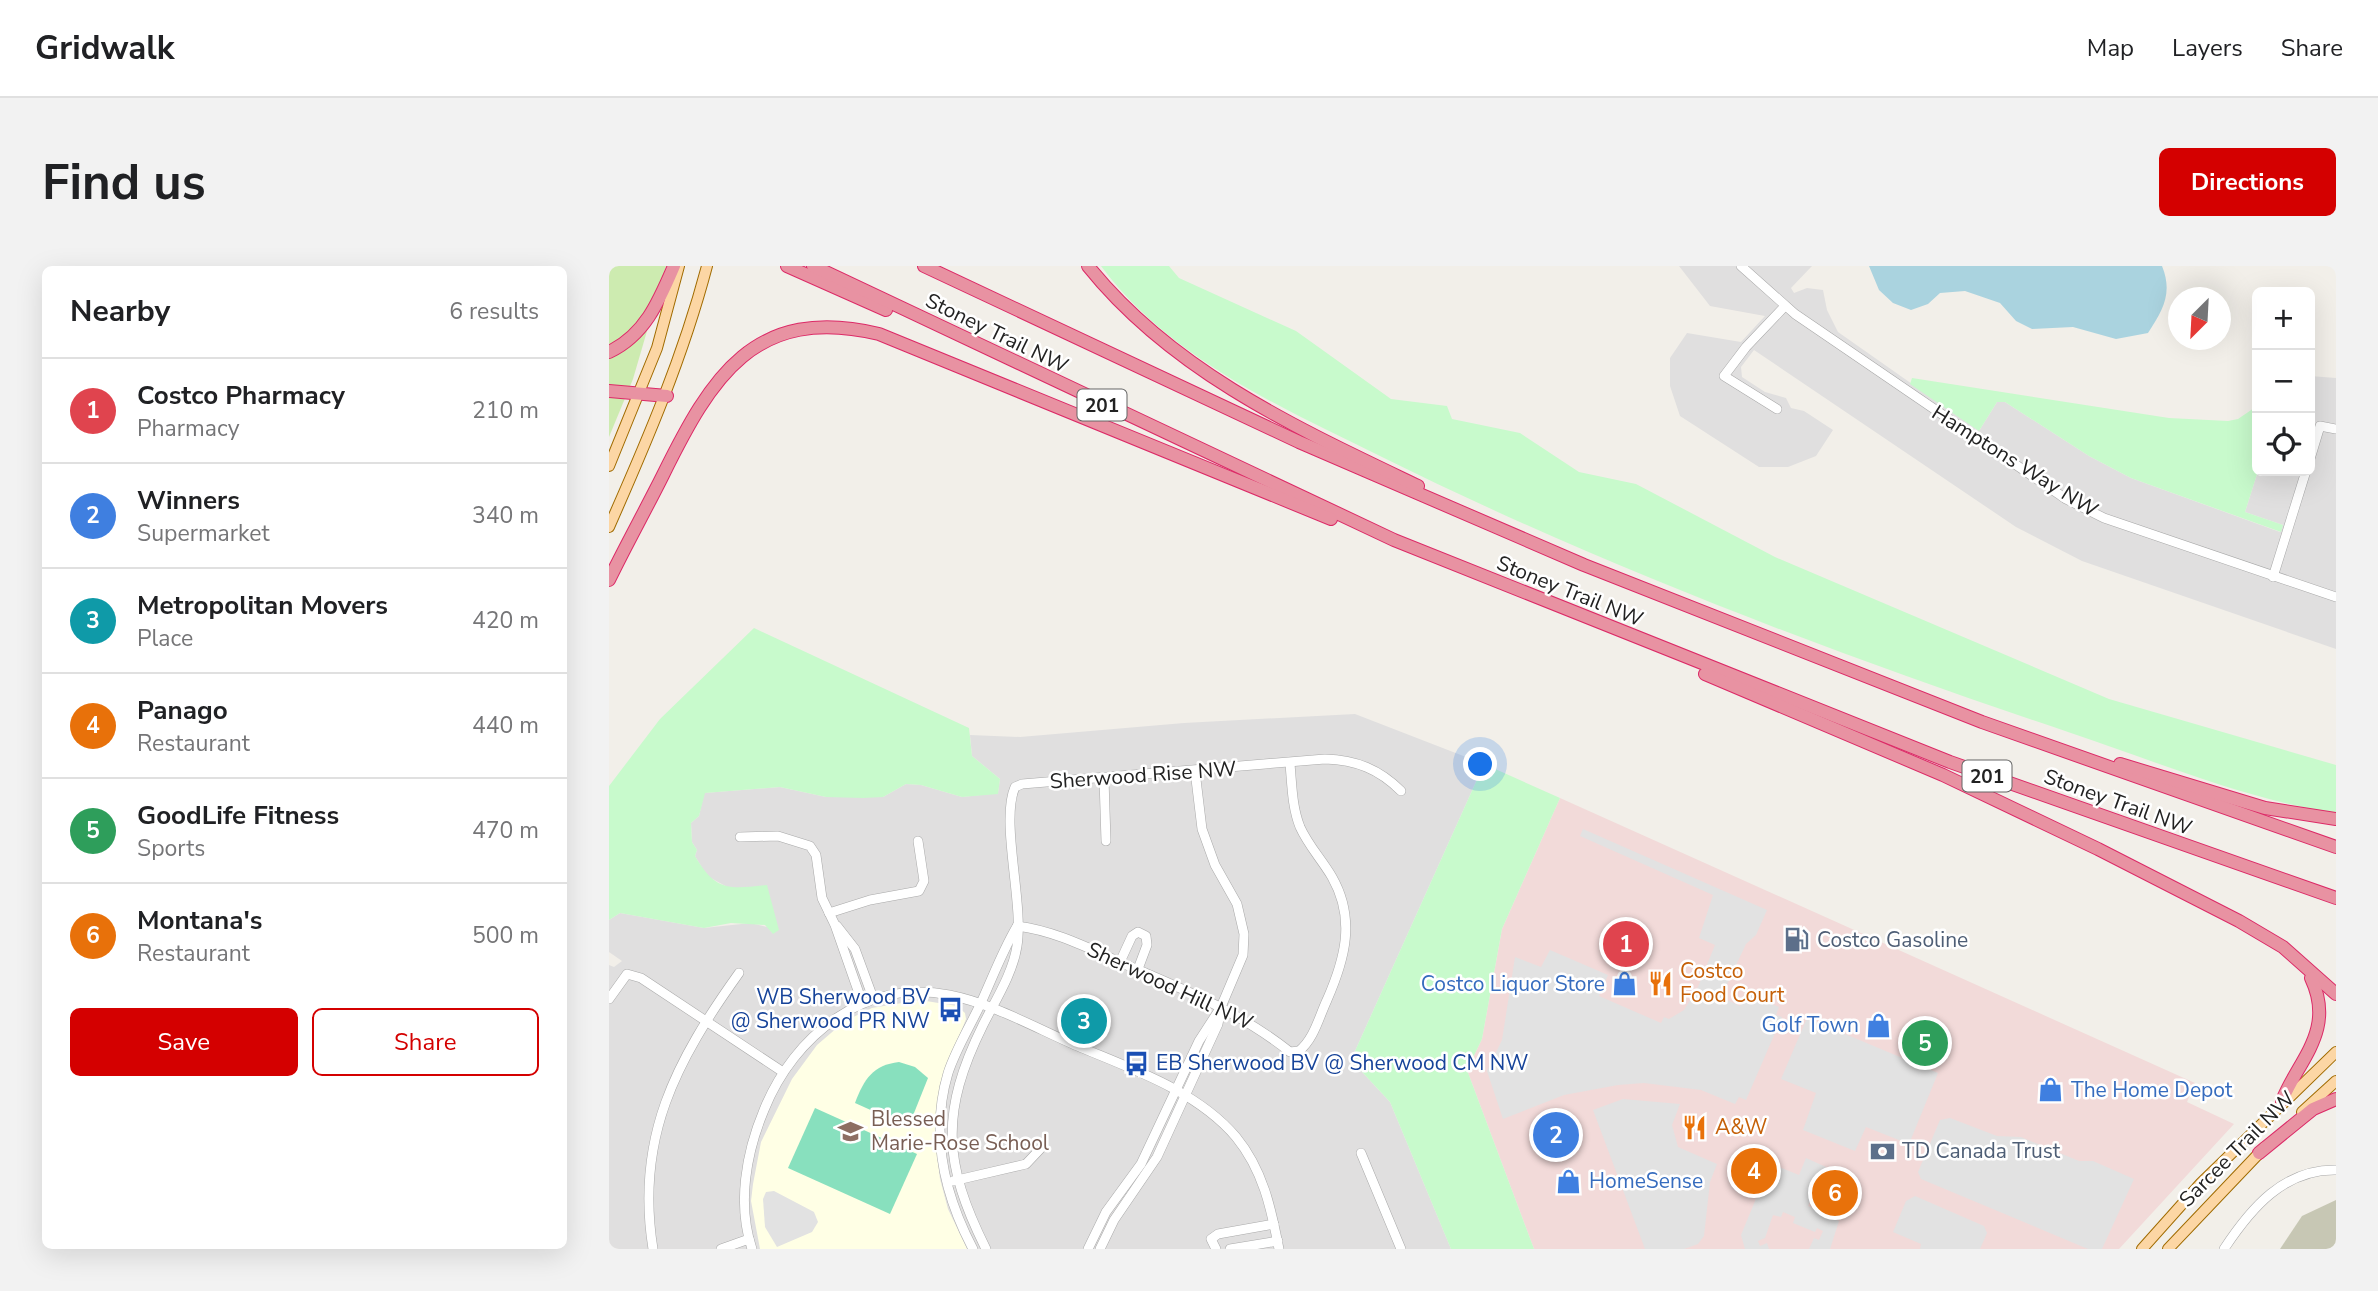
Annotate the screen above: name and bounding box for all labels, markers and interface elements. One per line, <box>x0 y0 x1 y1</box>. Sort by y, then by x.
text: Gridwalk <box>35 26 175 71</box>
text: Map <box>2087 32 2134 64</box>
text: Layers <box>2172 32 2243 64</box>
text: Share <box>2281 32 2343 64</box>
button: Directions <box>2159 148 2336 216</box>
text: Find us <box>42 149 206 216</box>
street label: Stoney Trail NW <box>921 286 1073 380</box>
north arrow <box>2168 287 2231 350</box>
map controls <box>2252 287 2315 476</box>
button: + <box>2252 287 2315 350</box>
text: Nearby <box>70 291 170 332</box>
text: 6 results <box>449 296 539 327</box>
button: − <box>2252 350 2315 413</box>
text: Costco Pharmacy <box>137 378 345 413</box>
road number: 201 <box>1077 390 1127 420</box>
text: 1 <box>86 395 100 426</box>
text: 210 m <box>472 395 539 426</box>
street label: Hamptons Way NW <box>1926 398 2104 524</box>
text: Pharmacy <box>137 413 239 444</box>
button: locate <box>2252 413 2315 476</box>
text: Winners <box>137 483 240 518</box>
text: 2 <box>86 500 100 531</box>
text: 340 m <box>472 500 539 531</box>
text: Supermarket <box>137 518 270 549</box>
street label: Stoney Trail NW <box>1493 549 1647 633</box>
text: Metropolitan Movers <box>137 588 388 623</box>
text: 3 <box>86 605 100 636</box>
text: 420 m <box>472 605 539 636</box>
text: Place <box>137 623 193 654</box>
text: Panago <box>137 693 228 728</box>
text: 4 <box>86 710 100 741</box>
text: 440 m <box>472 710 539 741</box>
text: Restaurant <box>137 728 250 759</box>
your location <box>1463 747 1497 781</box>
street label: Sherwood Rise NW <box>1049 755 1237 795</box>
road number: 201 <box>1963 761 2011 792</box>
street label: Stoney Trail NW <box>2040 762 2196 842</box>
text: GoodLife Fitness <box>137 798 339 833</box>
text: 5 <box>86 815 100 846</box>
text: 470 m <box>472 815 539 846</box>
text: Sports <box>137 833 205 864</box>
text: Montana's <box>137 903 262 938</box>
pin: 1 <box>1603 918 1649 970</box>
text: 6 <box>86 920 100 951</box>
text: 500 m <box>472 920 539 951</box>
fuel station icon: Costco Gasoline <box>1783 926 1811 954</box>
place label: Costco Gasoline <box>1817 926 1968 954</box>
street label: Sherwood Hill NW <box>1083 935 1257 1037</box>
text: Restaurant <box>137 938 250 969</box>
place label: Costco Food Court <box>1680 957 1785 1009</box>
restaurant icon: Costco Food Court <box>1646 969 1674 997</box>
place label: Costco Liquor Store <box>1421 970 1605 998</box>
shop icon: Costco Liquor Store <box>1611 970 1639 998</box>
place label: WB Sherwood BV @ Sherwood PR NW <box>731 983 931 1035</box>
bus stop icon: WB Sherwood BV @ Sherwood PR NW <box>936 995 964 1023</box>
pin: 3 <box>1061 995 1107 1047</box>
button: Save <box>70 1008 298 1076</box>
button: Share <box>312 1008 539 1076</box>
place label: Golf Town <box>1761 1011 1859 1039</box>
shop icon: Golf Town <box>1865 1011 1893 1039</box>
pin: 5 <box>1902 1017 1948 1069</box>
bus stop icon: EB Sherwood BV @ Sherwood CM NW <box>1122 1049 1150 1077</box>
place label: EB Sherwood BV @ Sherwood CM NW <box>1156 1049 1528 1077</box>
shop icon: The Home Depot <box>2037 1076 2065 1104</box>
place label: The Home Depot <box>2071 1076 2233 1104</box>
street label: Sarcee Trail NW <box>2173 1085 2301 1213</box>
place label: Blessed Marie-Rose School <box>871 1105 1050 1157</box>
pin: 2 <box>1533 1109 1579 1161</box>
restaurant icon: A&W <box>1681 1113 1709 1141</box>
place label: A&W <box>1715 1113 1767 1141</box>
school or university icon: Blessed Marie-Rose School <box>837 1117 865 1145</box>
bank icon: TD Canada Trust <box>1868 1137 1896 1165</box>
place label: TD Canada Trust <box>1902 1137 2061 1165</box>
pin: 4 <box>1731 1145 1777 1197</box>
shop icon: HomeSense <box>1555 1167 1583 1195</box>
place label: HomeSense <box>1589 1167 1703 1195</box>
pin: 6 <box>1812 1167 1858 1219</box>

